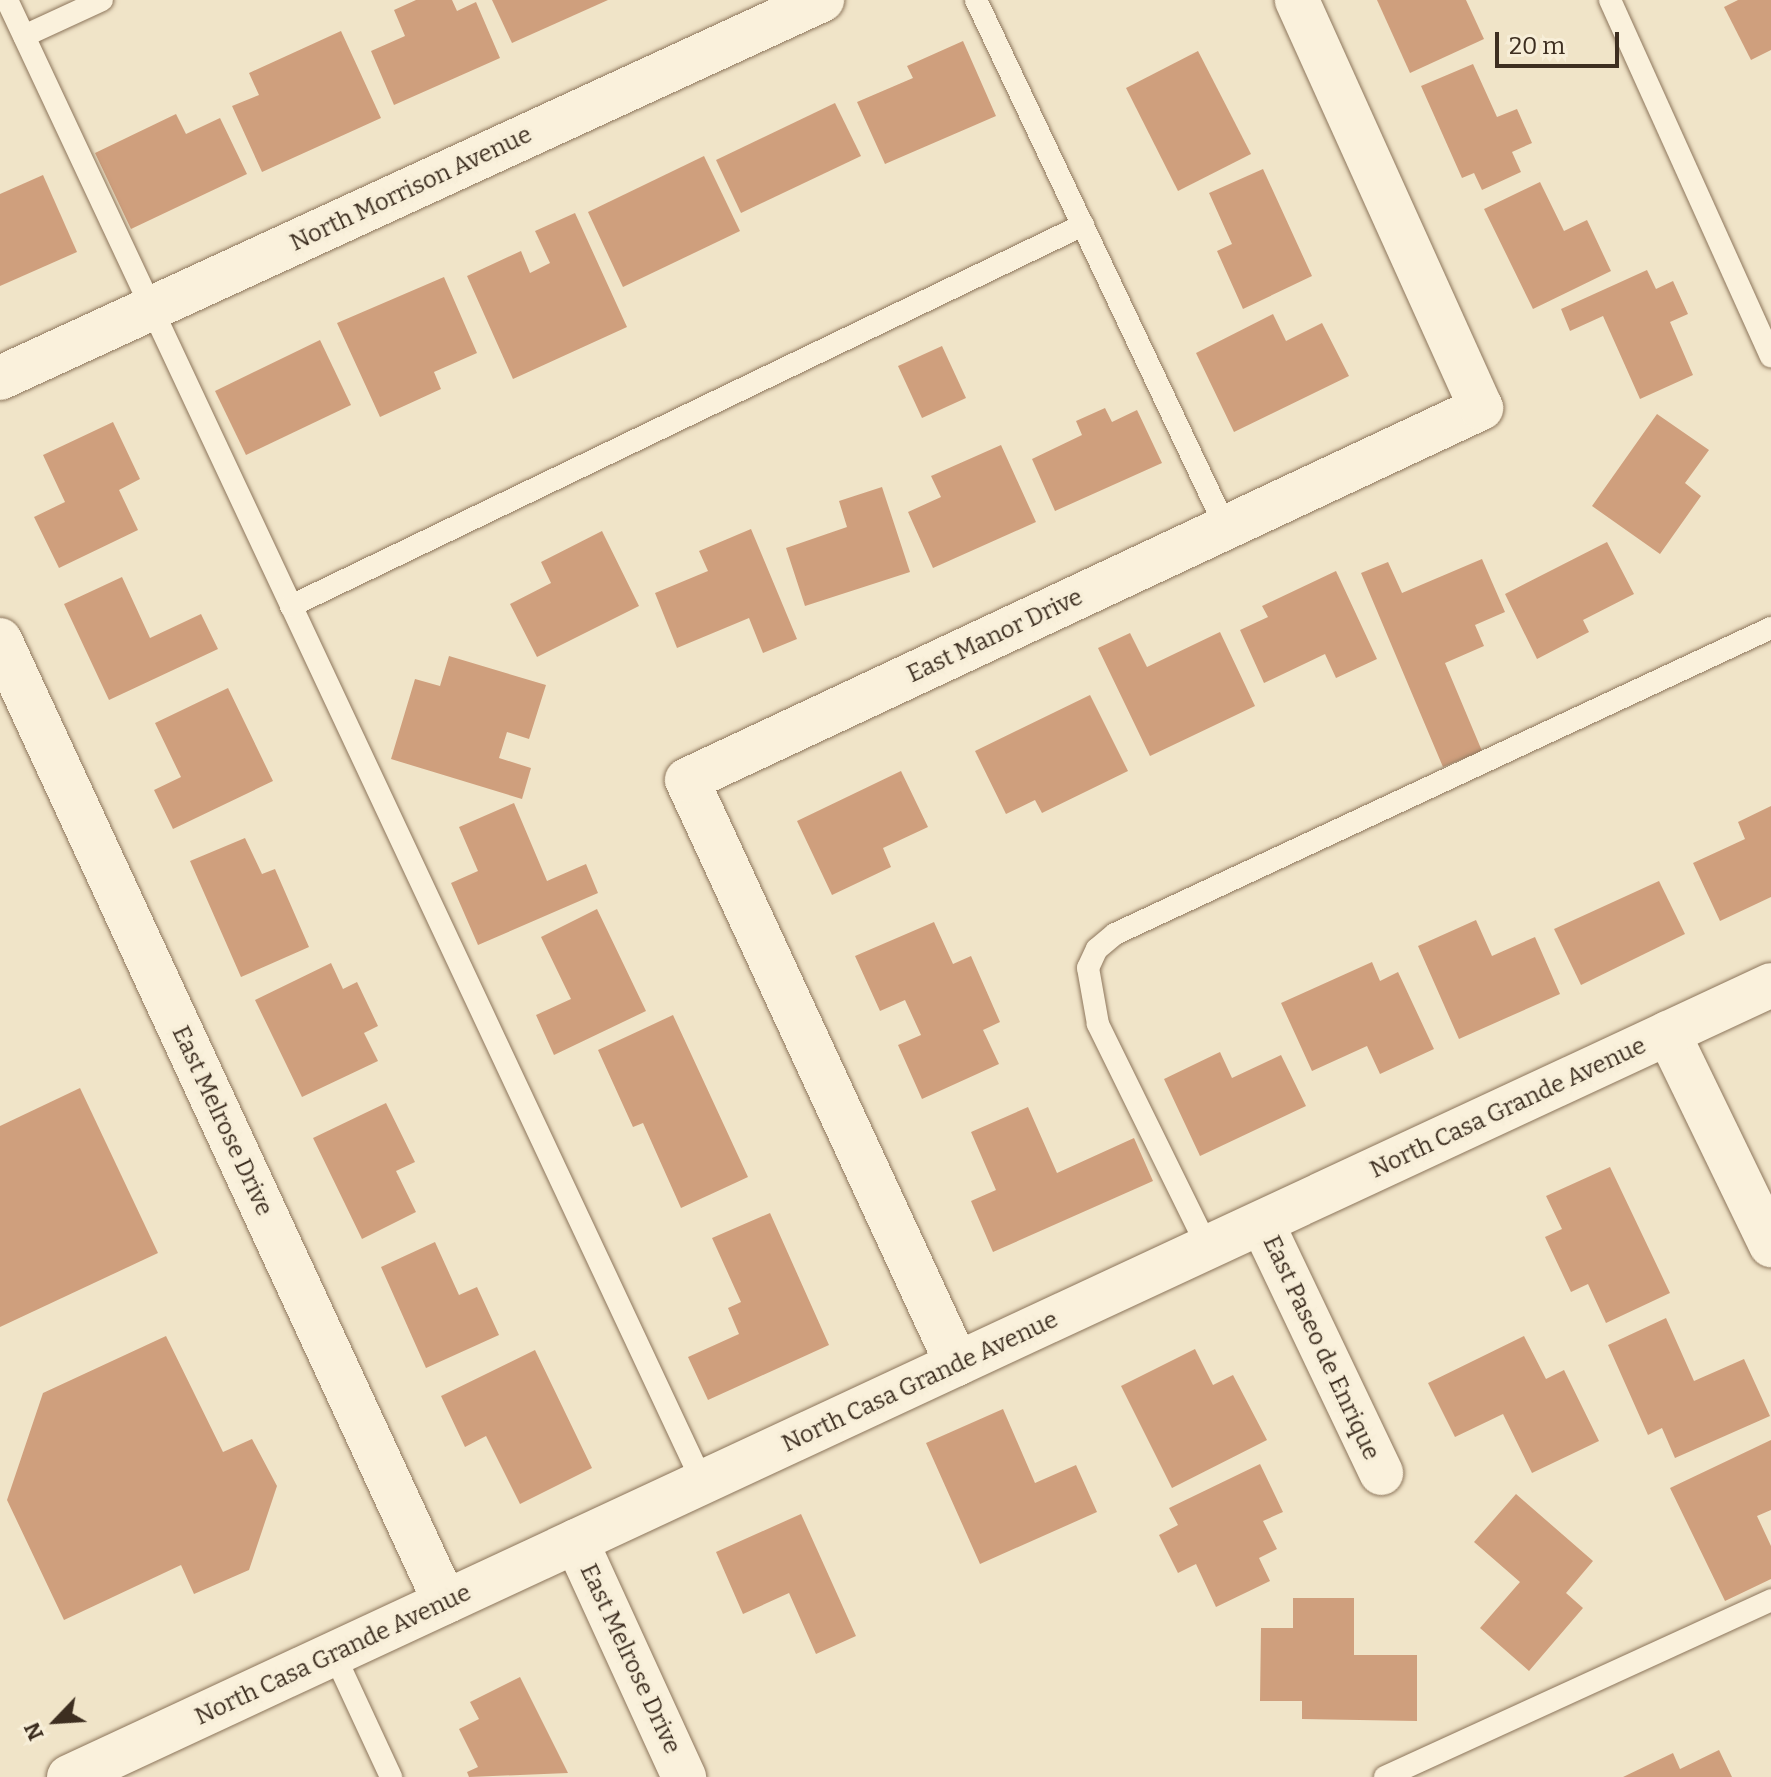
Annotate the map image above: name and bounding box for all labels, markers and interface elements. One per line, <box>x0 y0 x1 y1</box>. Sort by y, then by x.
scale bar <box>1499 16 1623 66</box>
text: 20 m <box>1509 32 1565 60</box>
street label: North Morrison Avenue <box>286 120 536 258</box>
street label: East Manor Drive <box>903 583 1087 689</box>
street label: East Melrose Drive <box>165 1022 279 1220</box>
street label: North Casa Grande Avenue <box>1365 1031 1651 1185</box>
street label: East Paseo de Enrique <box>1256 1231 1386 1465</box>
street label: North Casa Grande Avenue <box>777 1305 1063 1459</box>
street label: East Melrose Drive <box>573 1560 687 1758</box>
street label: North Casa Grande Avenue <box>190 1578 476 1732</box>
north arrow <box>16 1681 96 1761</box>
text: N <box>18 1718 50 1745</box>

